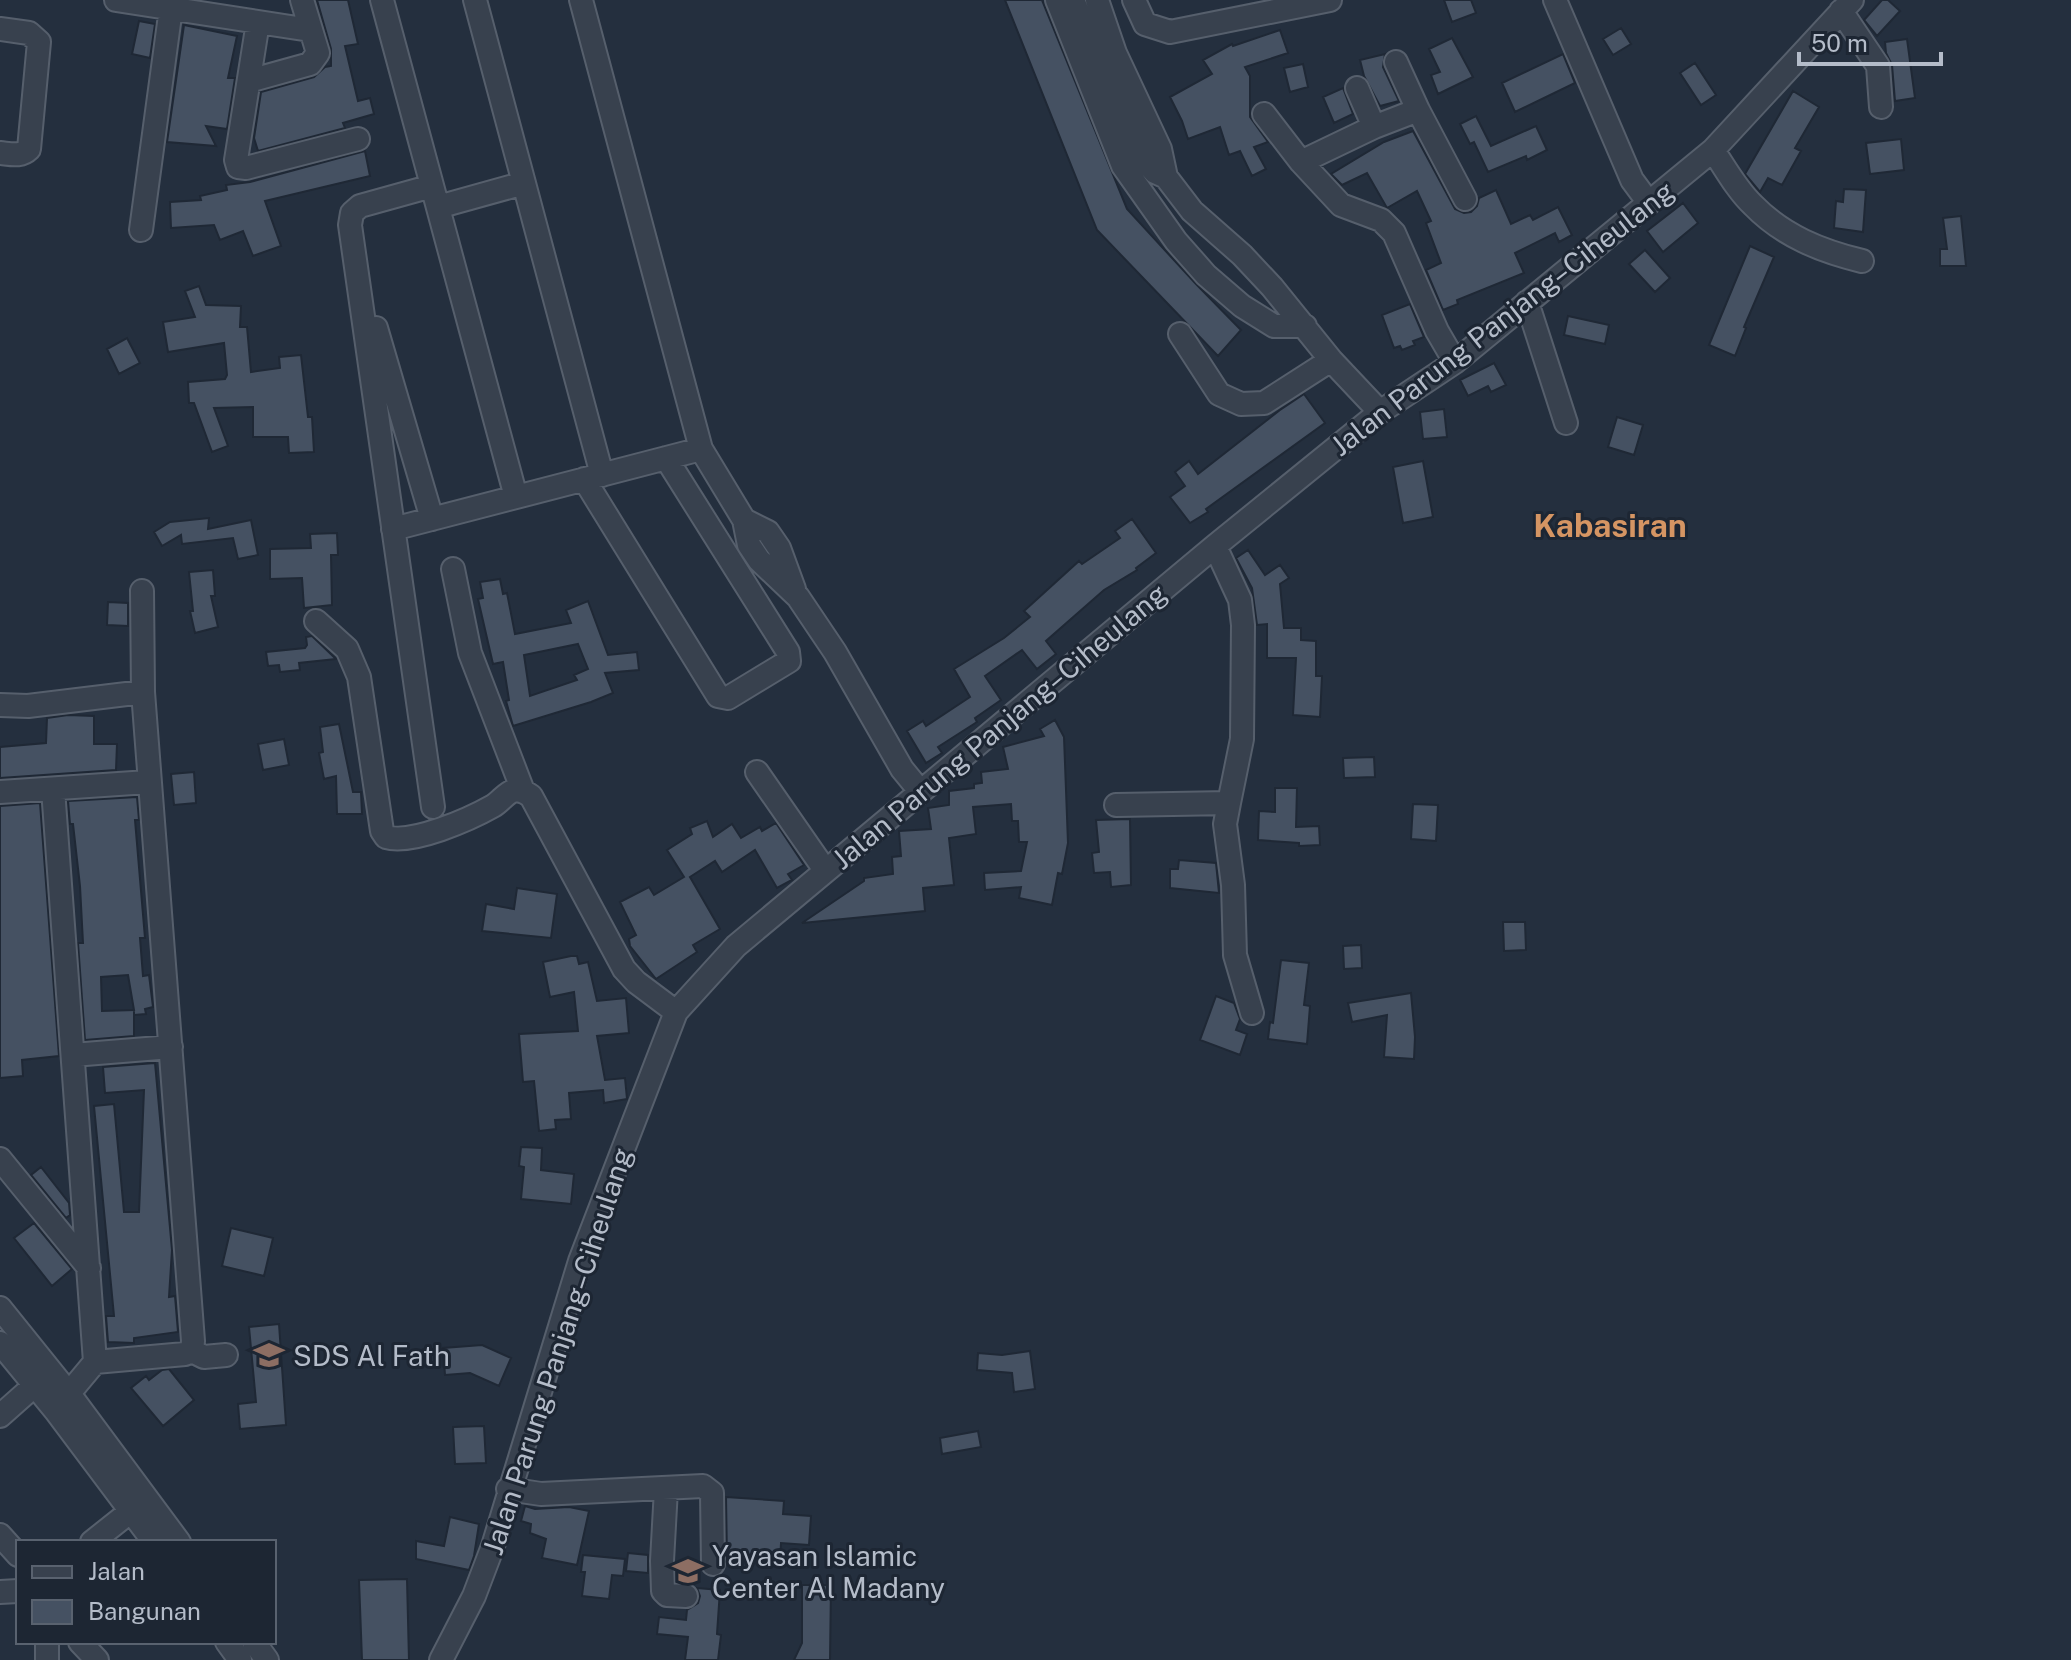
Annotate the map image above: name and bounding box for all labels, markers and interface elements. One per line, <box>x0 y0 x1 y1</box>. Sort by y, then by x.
scale bar <box>1799 16 1941 66</box>
text: 50 m <box>1811 29 1868 57</box>
street label: Jalan Parung Panjang–Ciheulang <box>1324 174 1680 462</box>
district label: Kabasiran <box>1533 507 1687 544</box>
street label: Jalan Parung Panjang–Ciheulang <box>825 576 1173 876</box>
street label: Jalan Parung Panjang–Ciheulang <box>475 1143 639 1559</box>
school or university icon: SDS Al Fath <box>252 1338 286 1372</box>
place label: SDS Al Fath <box>293 1339 450 1372</box>
place label: Yayasan Islamic Center Al Madany <box>712 1539 945 1604</box>
legend <box>16 1540 276 1644</box>
school or university icon: Yayasan Islamic Center Al Madany <box>671 1554 705 1588</box>
text: Jalan <box>88 1557 145 1585</box>
text: Bangunan <box>88 1597 201 1625</box>

